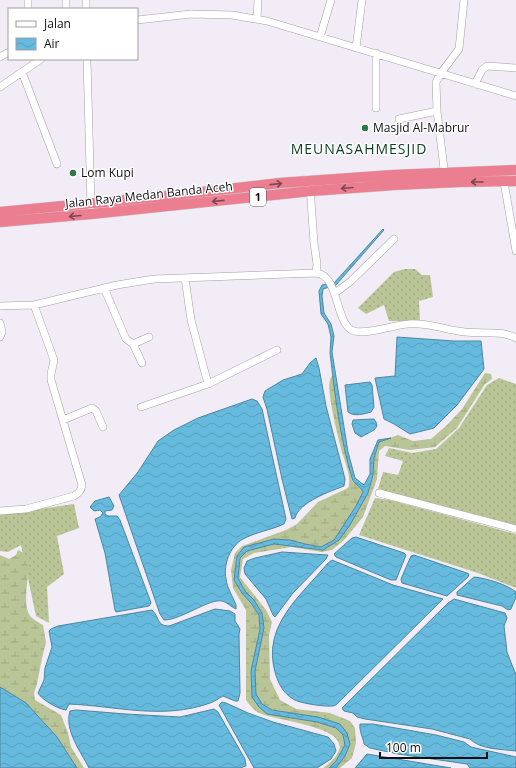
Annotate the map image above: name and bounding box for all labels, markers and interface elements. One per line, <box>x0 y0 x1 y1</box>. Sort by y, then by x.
legend <box>8 8 138 60</box>
text: Jalan <box>43 15 71 32</box>
text: Air <box>44 35 60 52</box>
place label: Masjid Al-Mabrur <box>373 119 469 136</box>
marker: Masjid Al-Mabrur <box>360 123 370 133</box>
district label: MEUNASAHMESJID <box>291 139 427 158</box>
place label: Lom Kupi <box>81 164 134 181</box>
marker: Lom Kupi <box>68 168 78 178</box>
street label: Jalan Raya Medan Banda Aceh <box>63 177 234 212</box>
one-way arrow <box>471 178 484 186</box>
one-way arrow <box>269 180 282 187</box>
one-way arrow <box>341 185 354 192</box>
road number: 1 <box>250 188 266 206</box>
one-way arrow <box>212 198 225 205</box>
one-way arrow <box>69 212 82 219</box>
scale bar <box>380 734 487 760</box>
text: 100 m <box>386 739 421 756</box>

